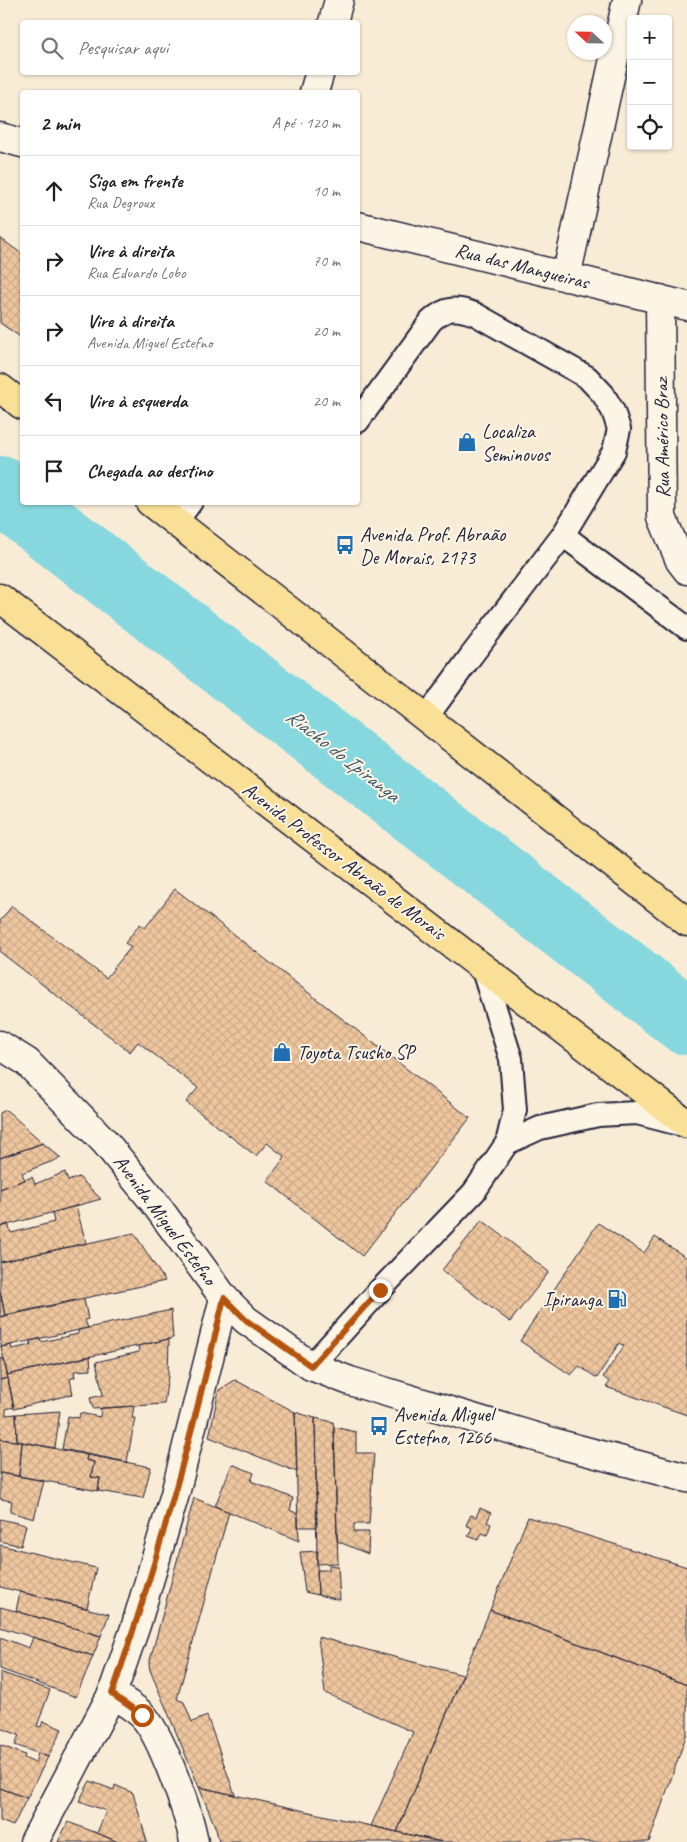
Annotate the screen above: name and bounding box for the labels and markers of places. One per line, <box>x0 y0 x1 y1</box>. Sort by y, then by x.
place label: Localiza Seminovos <box>482 419 551 467</box>
shop icon: Localiza Seminovos <box>456 431 478 453</box>
place label: Avenida Prof. Abraão De Morais, 2173 <box>360 522 506 570</box>
bus stop icon: Avenida Prof. Abraão De Morais, 2173 <box>334 534 356 556</box>
place label: Toyota Tsusho SP <box>297 1040 417 1065</box>
shop icon: Toyota Tsusho SP <box>271 1041 293 1063</box>
place label: Ipiranga <box>543 1287 604 1312</box>
fuel station icon: Ipiranga <box>606 1288 628 1310</box>
place label: Avenida Miguel Estefno, 1266 <box>394 1402 497 1450</box>
bus stop icon: Avenida Miguel Estefno, 1266 <box>368 1415 390 1437</box>

